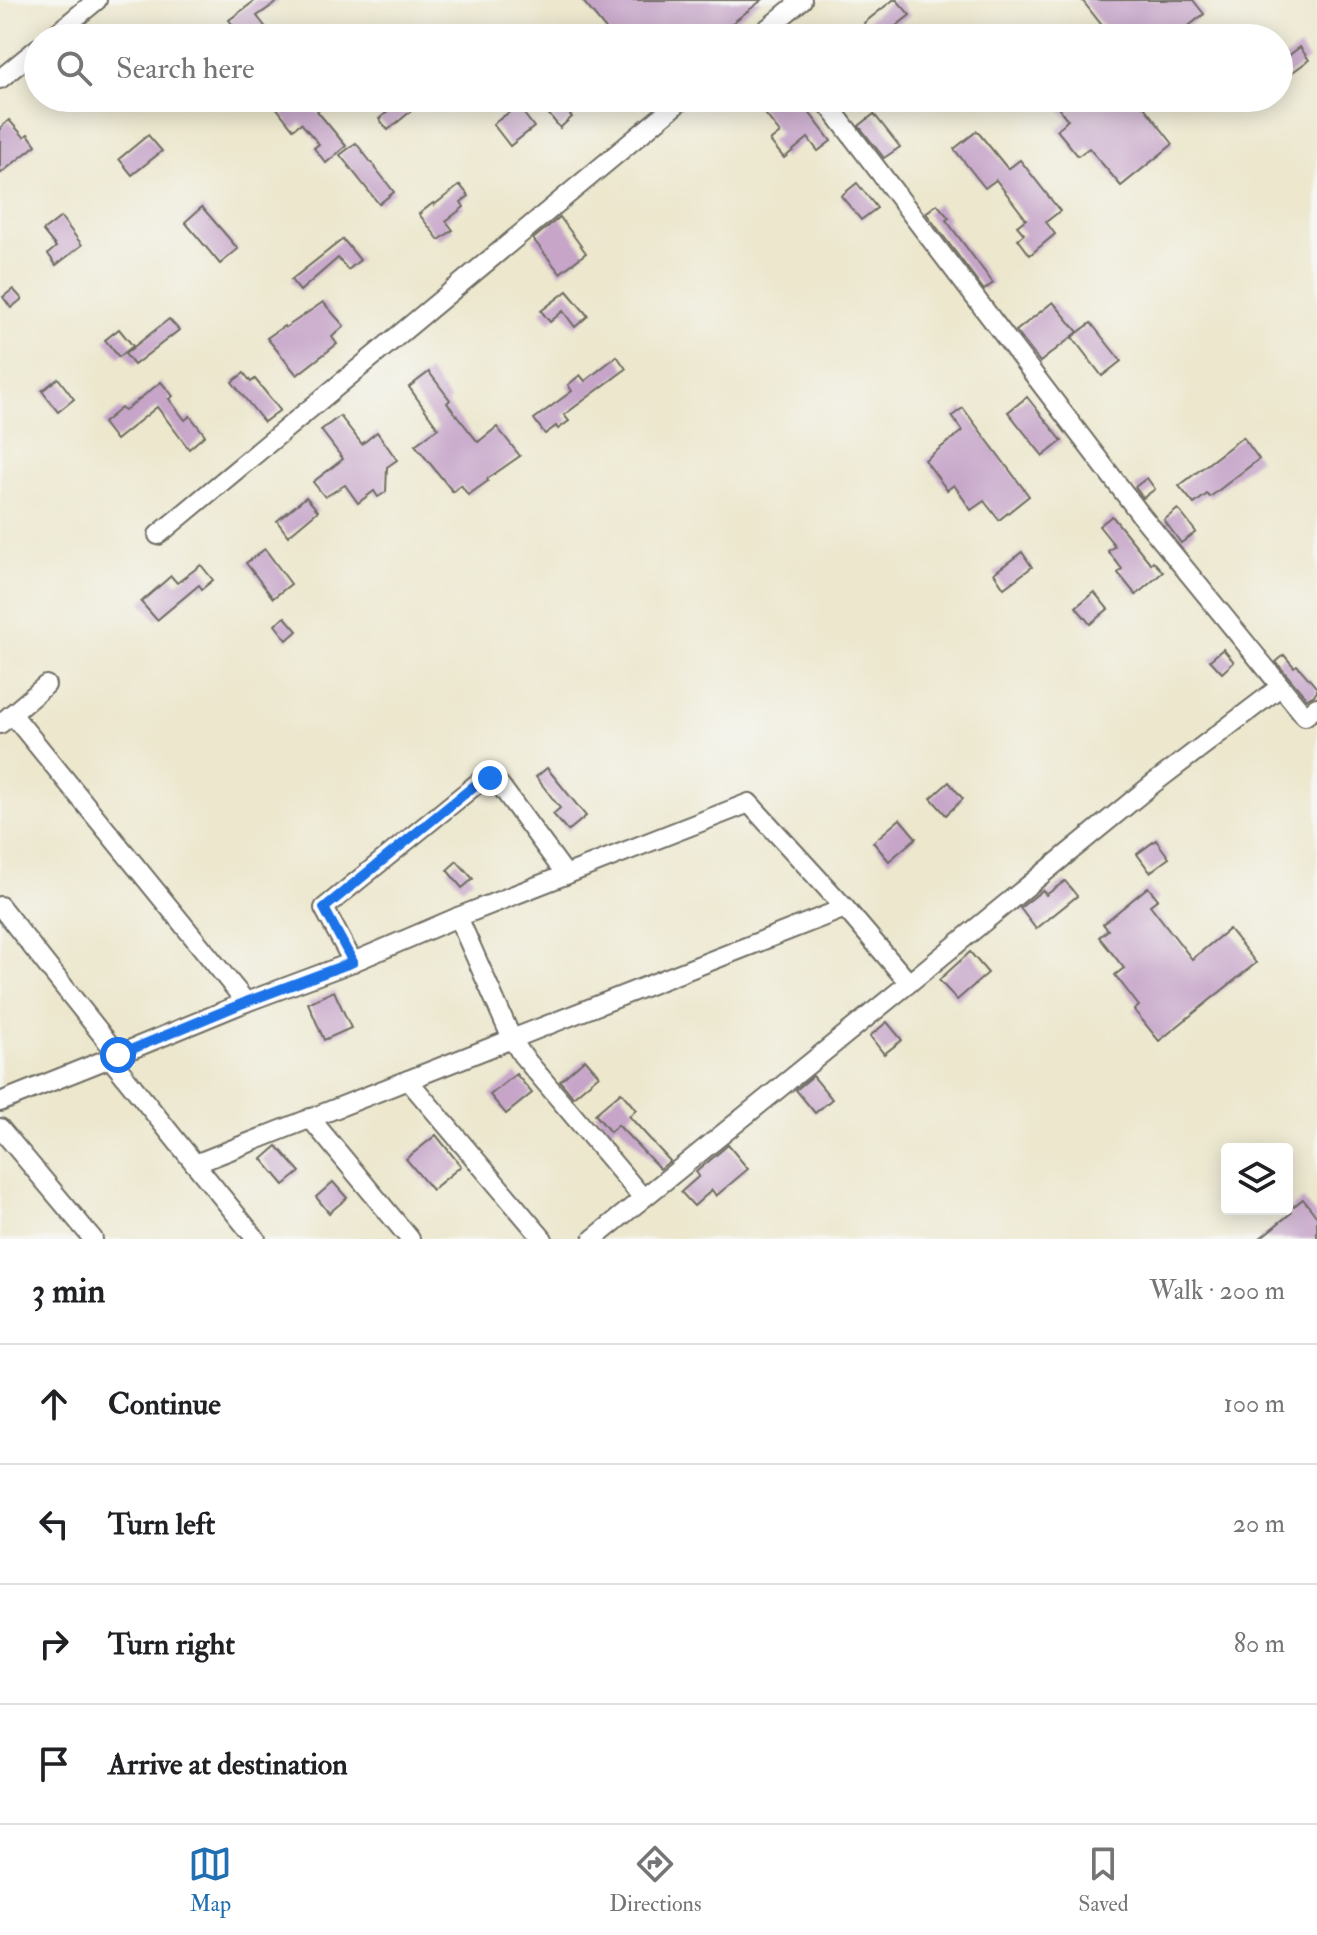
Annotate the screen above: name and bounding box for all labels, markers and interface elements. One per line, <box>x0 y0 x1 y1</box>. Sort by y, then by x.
search box <box>24 24 1293 112</box>
icon: search <box>52 46 96 90</box>
text: Search here <box>116 50 255 87</box>
route end <box>472 760 508 796</box>
route start <box>100 1037 136 1073</box>
map controls <box>1221 1143 1293 1215</box>
button: layers <box>1221 1143 1293 1215</box>
text: 3 min <box>32 1270 105 1313</box>
text: Walk · 200 m <box>1149 1275 1285 1307</box>
icon: ahead <box>32 1382 76 1426</box>
text: Continue <box>108 1386 221 1423</box>
text: 100 m <box>1224 1388 1285 1420</box>
icon: left <box>32 1502 76 1546</box>
text: Turn left <box>108 1506 215 1543</box>
text: 20 m <box>1233 1508 1285 1540</box>
icon: right <box>32 1622 76 1666</box>
text: Turn right <box>108 1626 235 1663</box>
text: 80 m <box>1234 1628 1285 1660</box>
icon: arrive <box>32 1742 76 1786</box>
text: Arrive at destination <box>108 1746 348 1783</box>
tab: Map <box>188 1842 232 1918</box>
tab: Directions <box>609 1842 702 1918</box>
tab: Saved <box>1078 1842 1129 1918</box>

